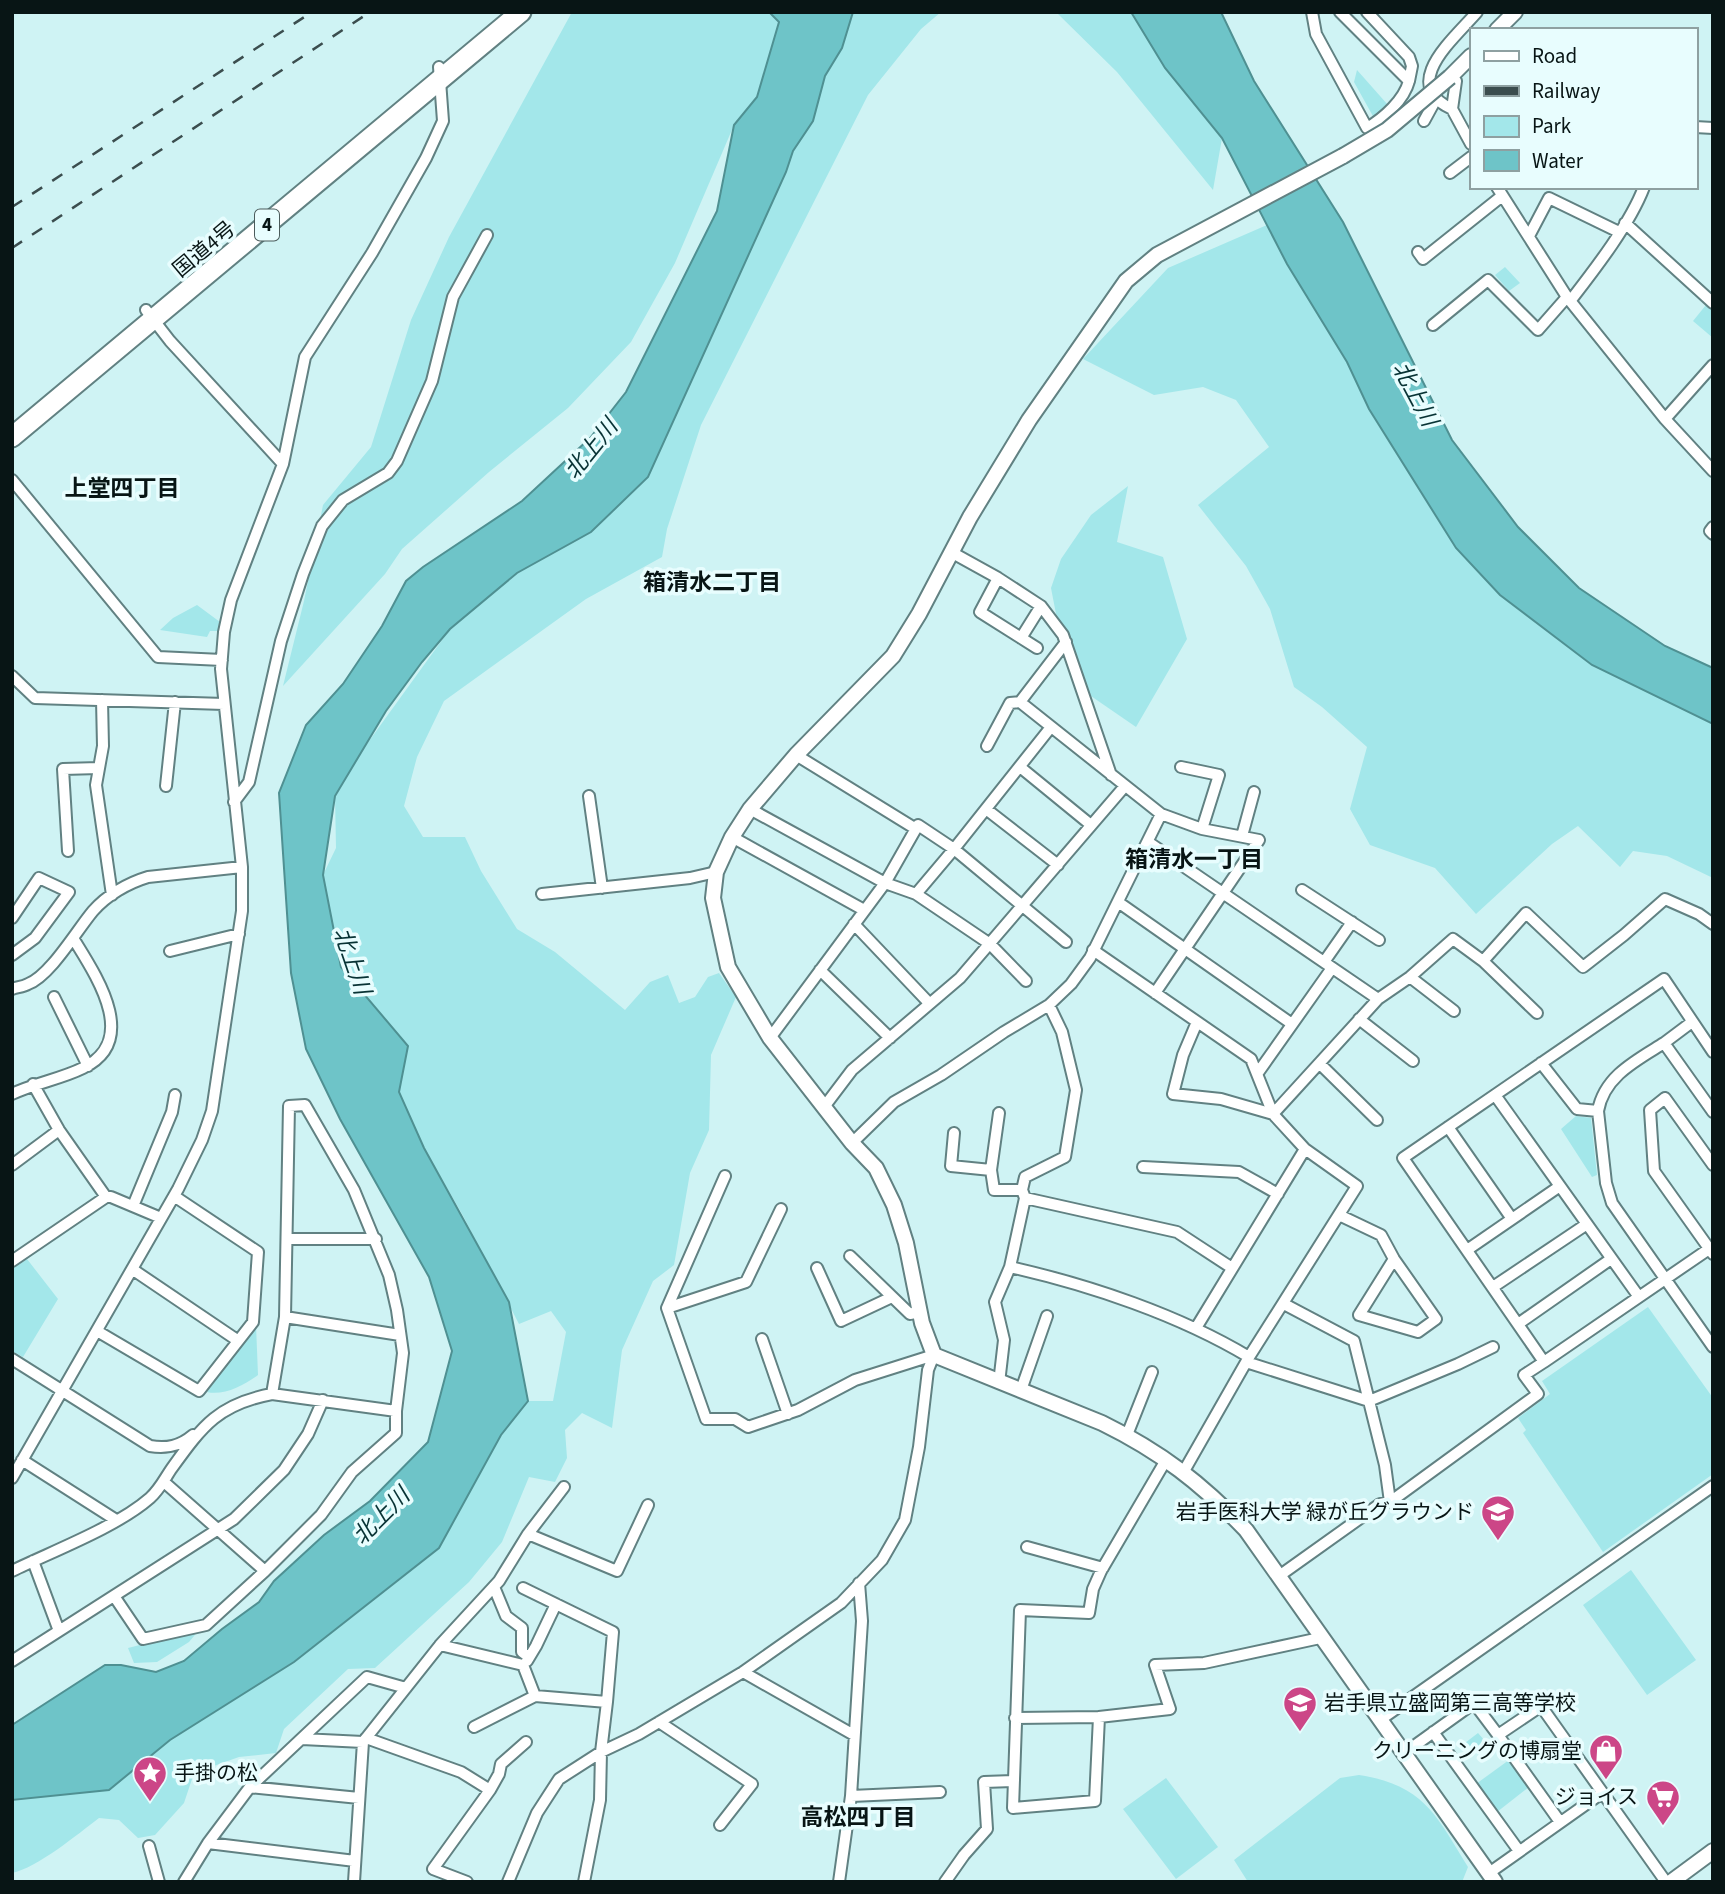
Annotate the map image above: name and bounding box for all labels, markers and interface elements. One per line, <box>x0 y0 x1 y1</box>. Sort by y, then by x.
legend <box>1470 28 1697 189</box>
text: Road <box>1532 41 1577 71</box>
text: Railway <box>1532 76 1600 106</box>
text: Park <box>1532 111 1572 141</box>
text: Water <box>1532 146 1584 176</box>
road number: 4 <box>255 210 279 241</box>
street label: 国道4号 <box>166 214 242 284</box>
water label: 北上川 <box>1384 356 1447 435</box>
water label: 北上川 <box>556 409 627 486</box>
district label: 上堂四丁目 <box>65 472 180 505</box>
district label: 箱清水二丁目 <box>643 566 781 599</box>
district label: 箱清水一丁目 <box>1125 843 1263 876</box>
water label: 北上川 <box>325 923 380 1002</box>
water label: 北上川 <box>345 1478 419 1552</box>
school or university icon: 岩手医科大学 緑が丘グラウンド <box>1479 1493 1517 1542</box>
place label: 岩手医科大学 緑が丘グラウンド <box>1176 1497 1474 1527</box>
school or university icon: 岩手県立盛岡第三高等学校 <box>1281 1684 1319 1733</box>
place label: 岩手県立盛岡第三高等学校 <box>1324 1688 1576 1718</box>
shop icon: クリーニングの博扇堂 <box>1587 1732 1625 1781</box>
place label: クリーニングの博扇堂 <box>1372 1736 1582 1766</box>
place icon: 手掛の松 <box>131 1754 169 1803</box>
place label: 手掛の松 <box>174 1758 258 1788</box>
supermarket icon: ジョイス <box>1644 1778 1682 1827</box>
place label: ジョイス <box>1555 1782 1638 1812</box>
district label: 高松四丁目 <box>801 1801 916 1834</box>

